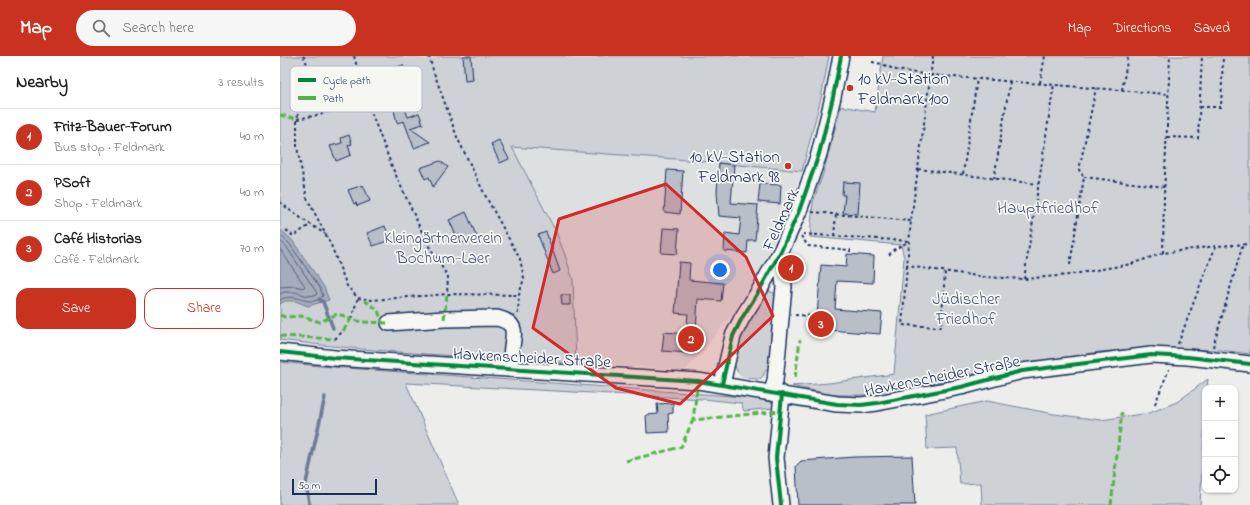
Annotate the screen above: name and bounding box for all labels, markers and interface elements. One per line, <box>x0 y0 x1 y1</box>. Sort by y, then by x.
search box <box>76 10 356 46</box>
text: Map <box>20 15 52 42</box>
icon: search <box>90 17 112 39</box>
text: Search here <box>122 17 194 39</box>
text: Map <box>1068 18 1091 39</box>
text: Directions <box>1113 18 1171 39</box>
text: Saved <box>1193 18 1230 39</box>
legend <box>290 66 422 112</box>
place label: 10 kV-Station Feldmark 100 <box>857 67 949 112</box>
text: Nearby <box>16 70 68 95</box>
text: 3 results <box>218 73 264 92</box>
text: Cycle path <box>323 73 371 90</box>
marker: 10 kV-Station Feldmark 100 <box>845 83 855 93</box>
text: Path <box>323 91 344 107</box>
text: Fritz-Bauer-Forum <box>54 116 172 138</box>
text: 1 <box>27 127 31 146</box>
text: 40 m <box>240 127 264 146</box>
text: Bus stop · Feldmark <box>54 138 165 157</box>
place label: 10 kV-Station Feldmark 98 <box>689 145 780 190</box>
marker: 10 kV-Station Feldmark 98 <box>783 161 793 171</box>
text: PSoft <box>54 172 91 194</box>
text: 2 <box>26 183 32 202</box>
text: 40 m <box>240 183 264 202</box>
street label: Feldmark <box>756 184 806 256</box>
text: Shop · Feldmark <box>54 194 142 213</box>
park label: Hauptfriedhof <box>997 196 1099 221</box>
park label: Kleingärtnerverein Bochum-Laer <box>384 226 502 271</box>
text: Café Historias <box>54 228 142 250</box>
text: 3 <box>26 239 32 258</box>
text: 70 m <box>240 239 264 258</box>
text: Café · Feldmark <box>54 250 139 269</box>
pin: 1 <box>778 253 804 283</box>
your location <box>710 260 730 280</box>
park label: Jüdischer Friedhof <box>932 287 1001 332</box>
button: Save <box>16 288 136 329</box>
button: Share <box>144 288 264 329</box>
pin: 3 <box>808 309 834 339</box>
pin: 2 <box>678 324 704 354</box>
street label: Havkenscheider Straße <box>452 342 612 375</box>
street label: Havkenscheider Straße <box>862 349 1023 404</box>
map controls <box>1202 385 1238 493</box>
button: + <box>1202 385 1238 421</box>
button: − <box>1202 421 1238 457</box>
button: locate <box>1202 457 1238 493</box>
scale bar <box>292 477 377 496</box>
text: 50 m <box>298 478 320 494</box>

